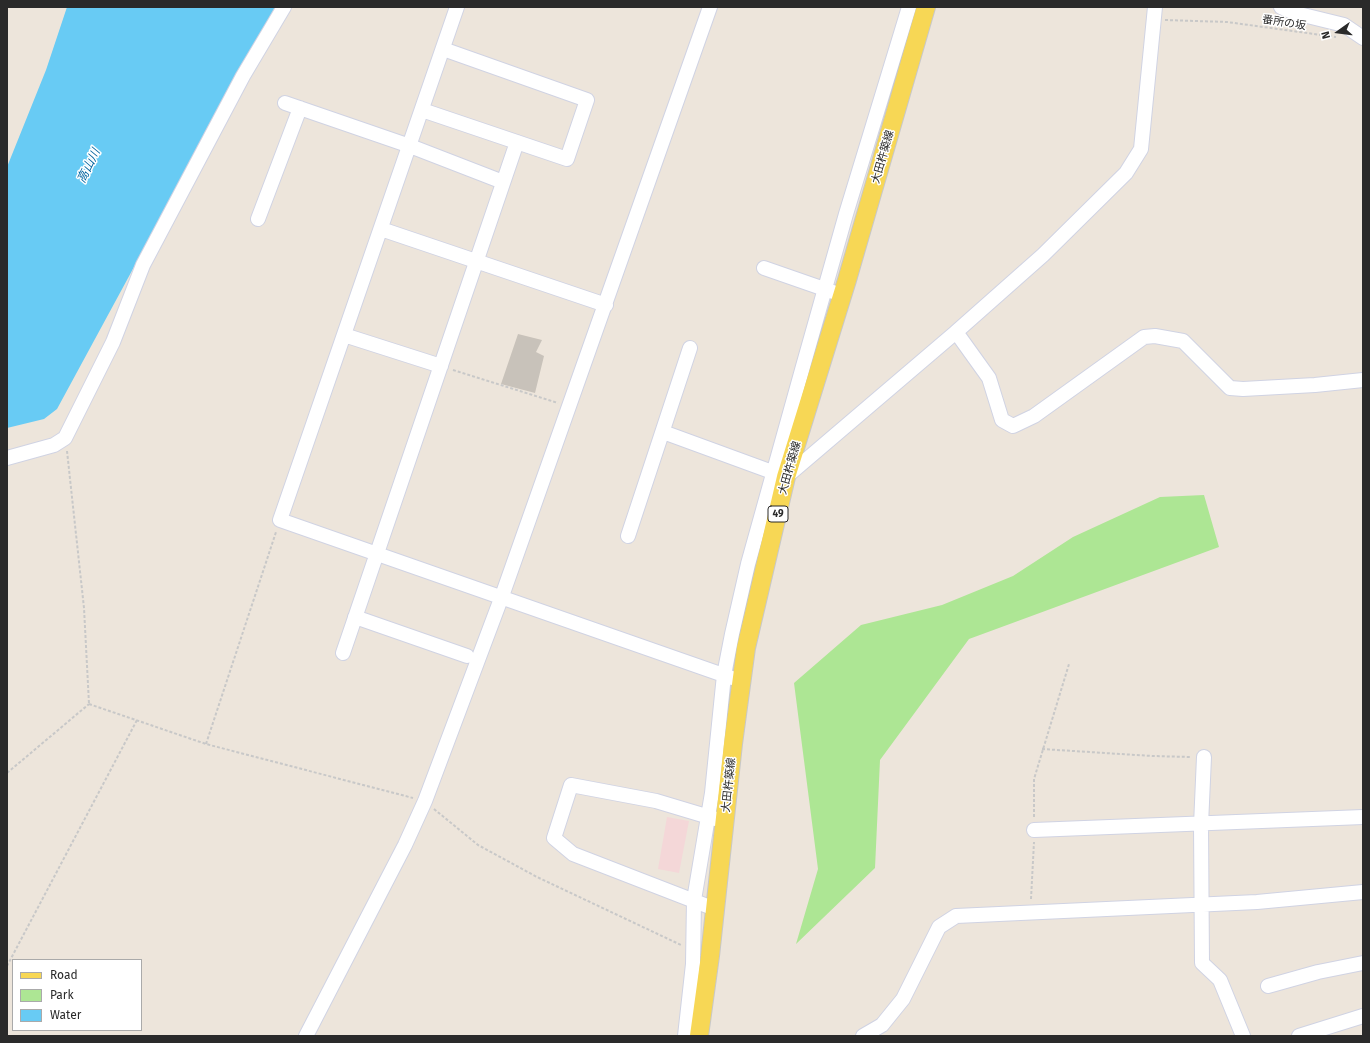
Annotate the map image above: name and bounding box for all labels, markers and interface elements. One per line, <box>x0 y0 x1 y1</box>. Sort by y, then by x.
north arrow <box>1318 12 1358 52</box>
street label: 番所の坂 <box>1261 13 1307 33</box>
text: N <box>1319 30 1333 40</box>
street label: 大田杵築線 <box>869 129 897 185</box>
water label: 高山川 <box>75 147 103 185</box>
street label: 大田杵築線 <box>776 440 804 496</box>
road number: 49 <box>768 506 788 522</box>
street label: 大田杵築線 <box>720 757 738 813</box>
legend <box>12 959 142 1031</box>
text: Road <box>50 968 78 982</box>
text: Park <box>50 988 74 1002</box>
text: Water <box>50 1008 81 1022</box>

